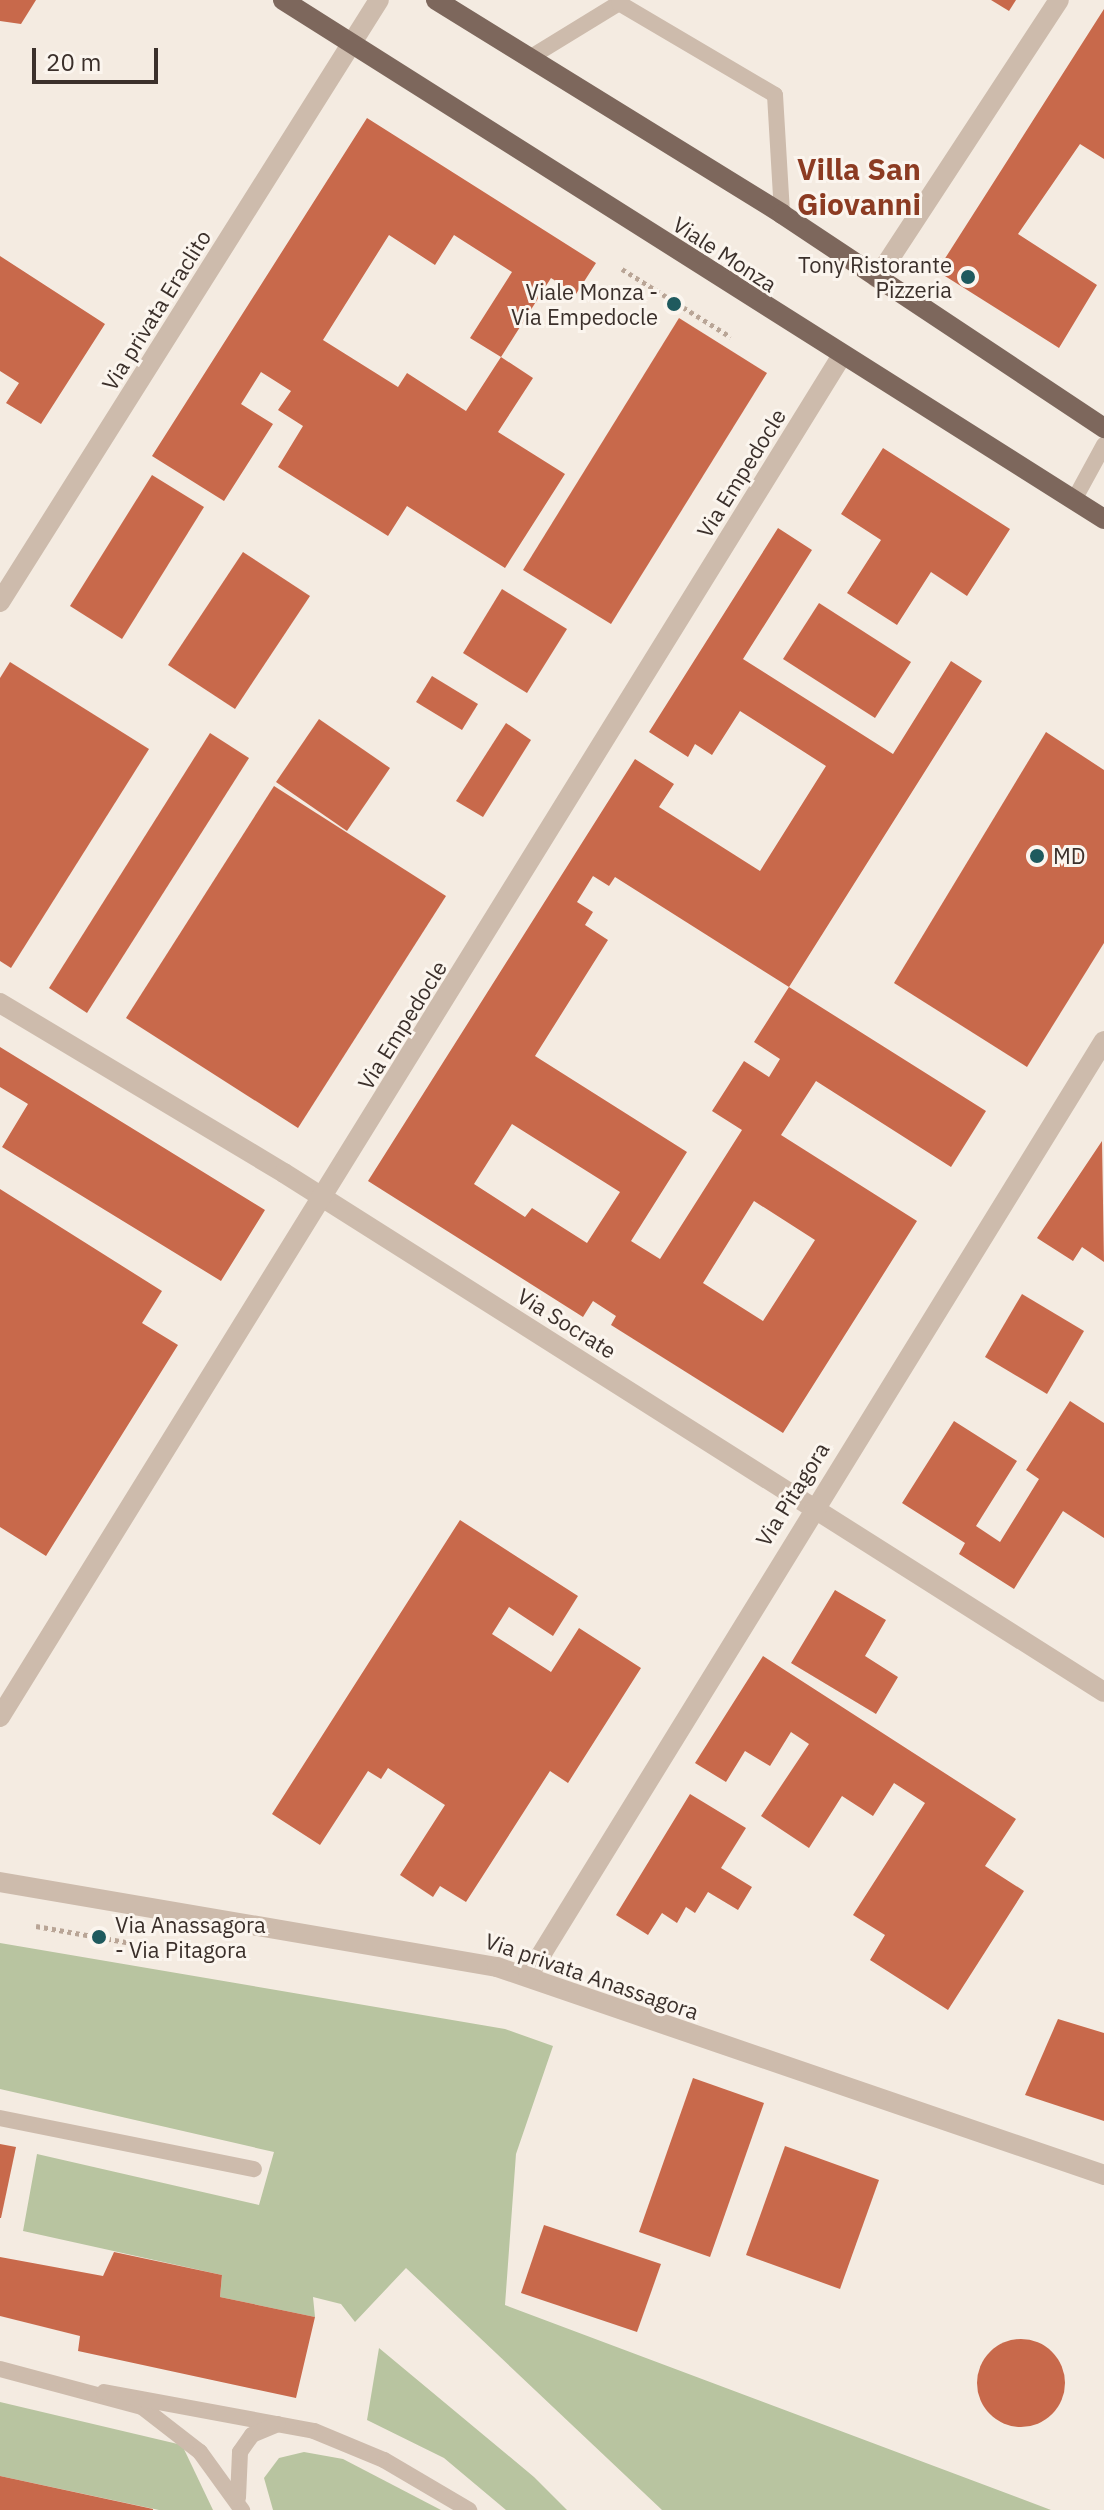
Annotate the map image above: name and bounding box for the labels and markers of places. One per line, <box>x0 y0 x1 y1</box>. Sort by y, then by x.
place label: Tony Ristorante Pizzeria <box>798 251 952 302</box>
marker: Tony Ristorante Pizzeria <box>959 268 977 286</box>
place label: Viale Monza - Via Empedocle <box>511 278 658 330</box>
marker: Viale Monza - Via Empedocle <box>665 295 683 313</box>
place label: MD <box>1053 843 1086 869</box>
marker: MD <box>1028 847 1046 865</box>
place label: Via Anassagora - Via Pitagora <box>115 1911 266 1962</box>
marker: Via Anassagora - Via Pitagora <box>90 1928 108 1946</box>

